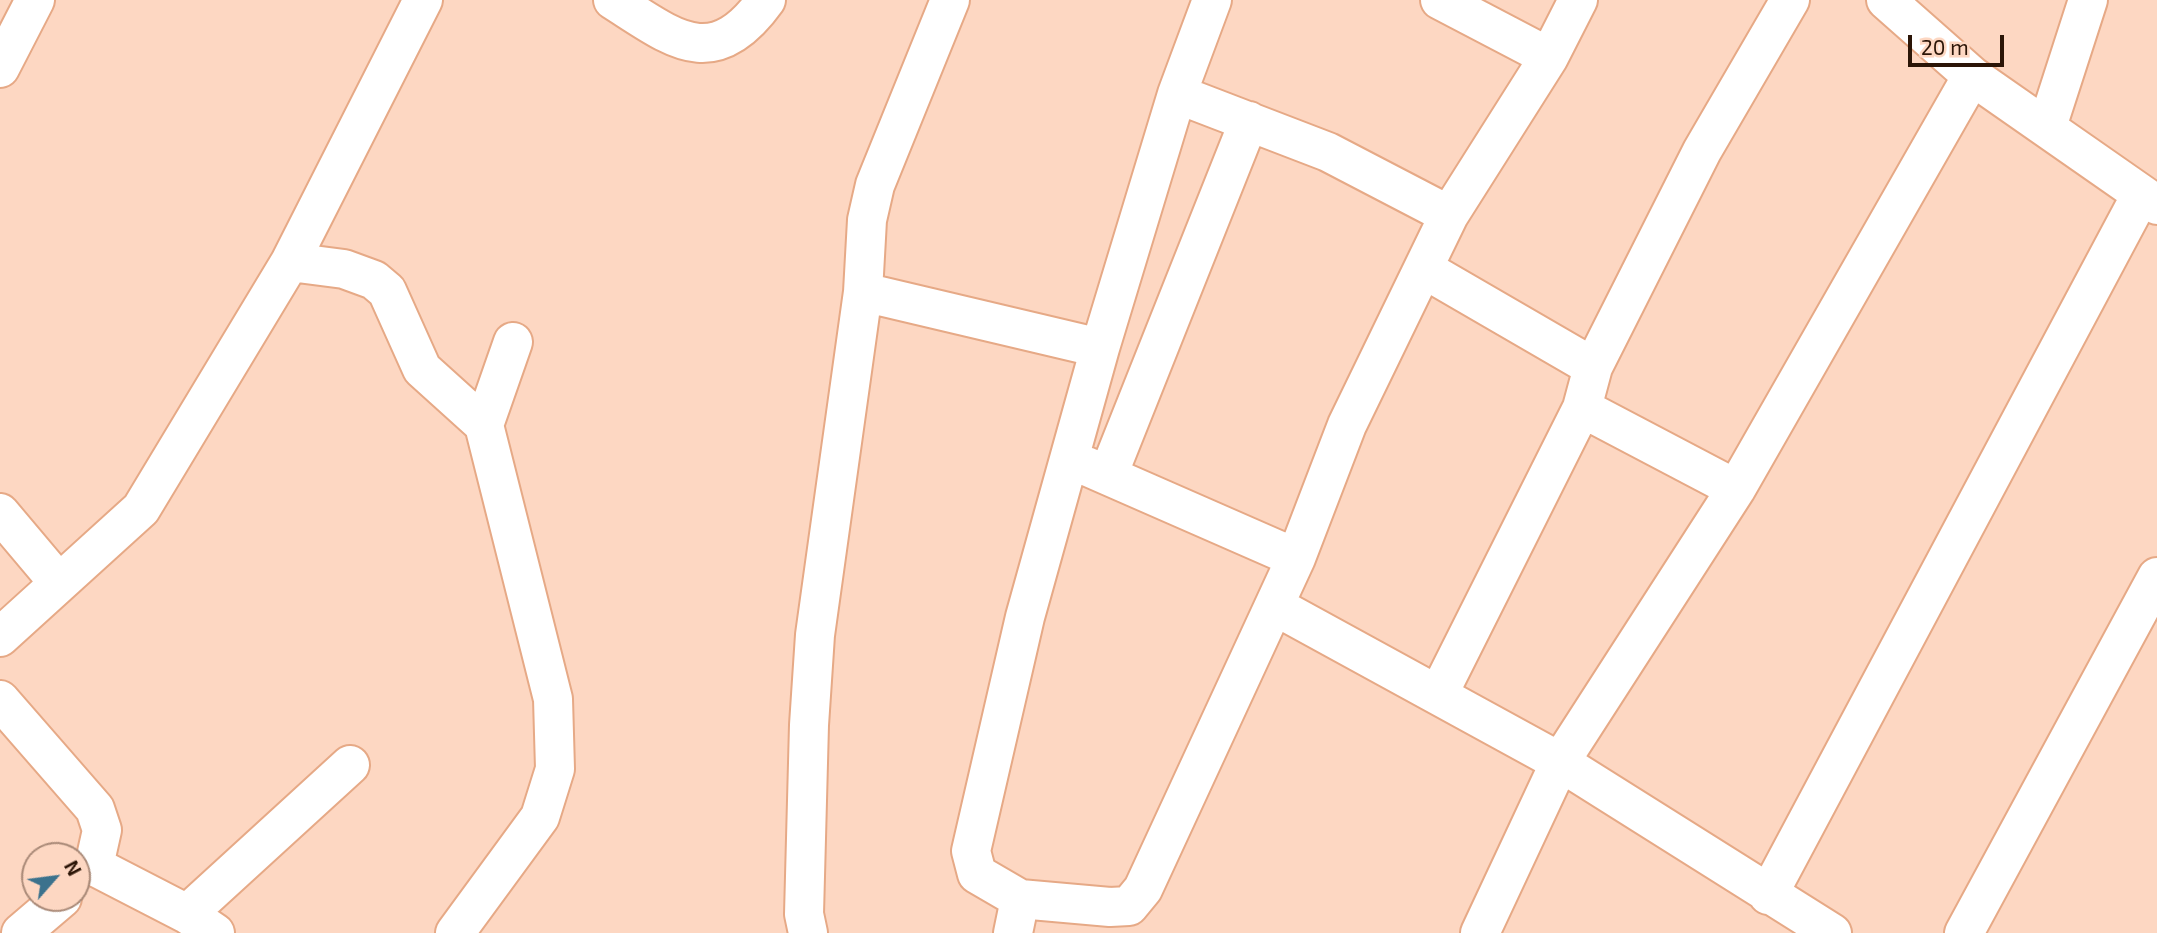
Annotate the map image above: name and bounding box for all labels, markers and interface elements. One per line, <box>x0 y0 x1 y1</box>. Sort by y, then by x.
scale bar <box>1912 21 2008 65</box>
text: 20 m <box>1921 34 1969 59</box>
north arrow <box>21 842 91 912</box>
text: N <box>60 856 87 879</box>

